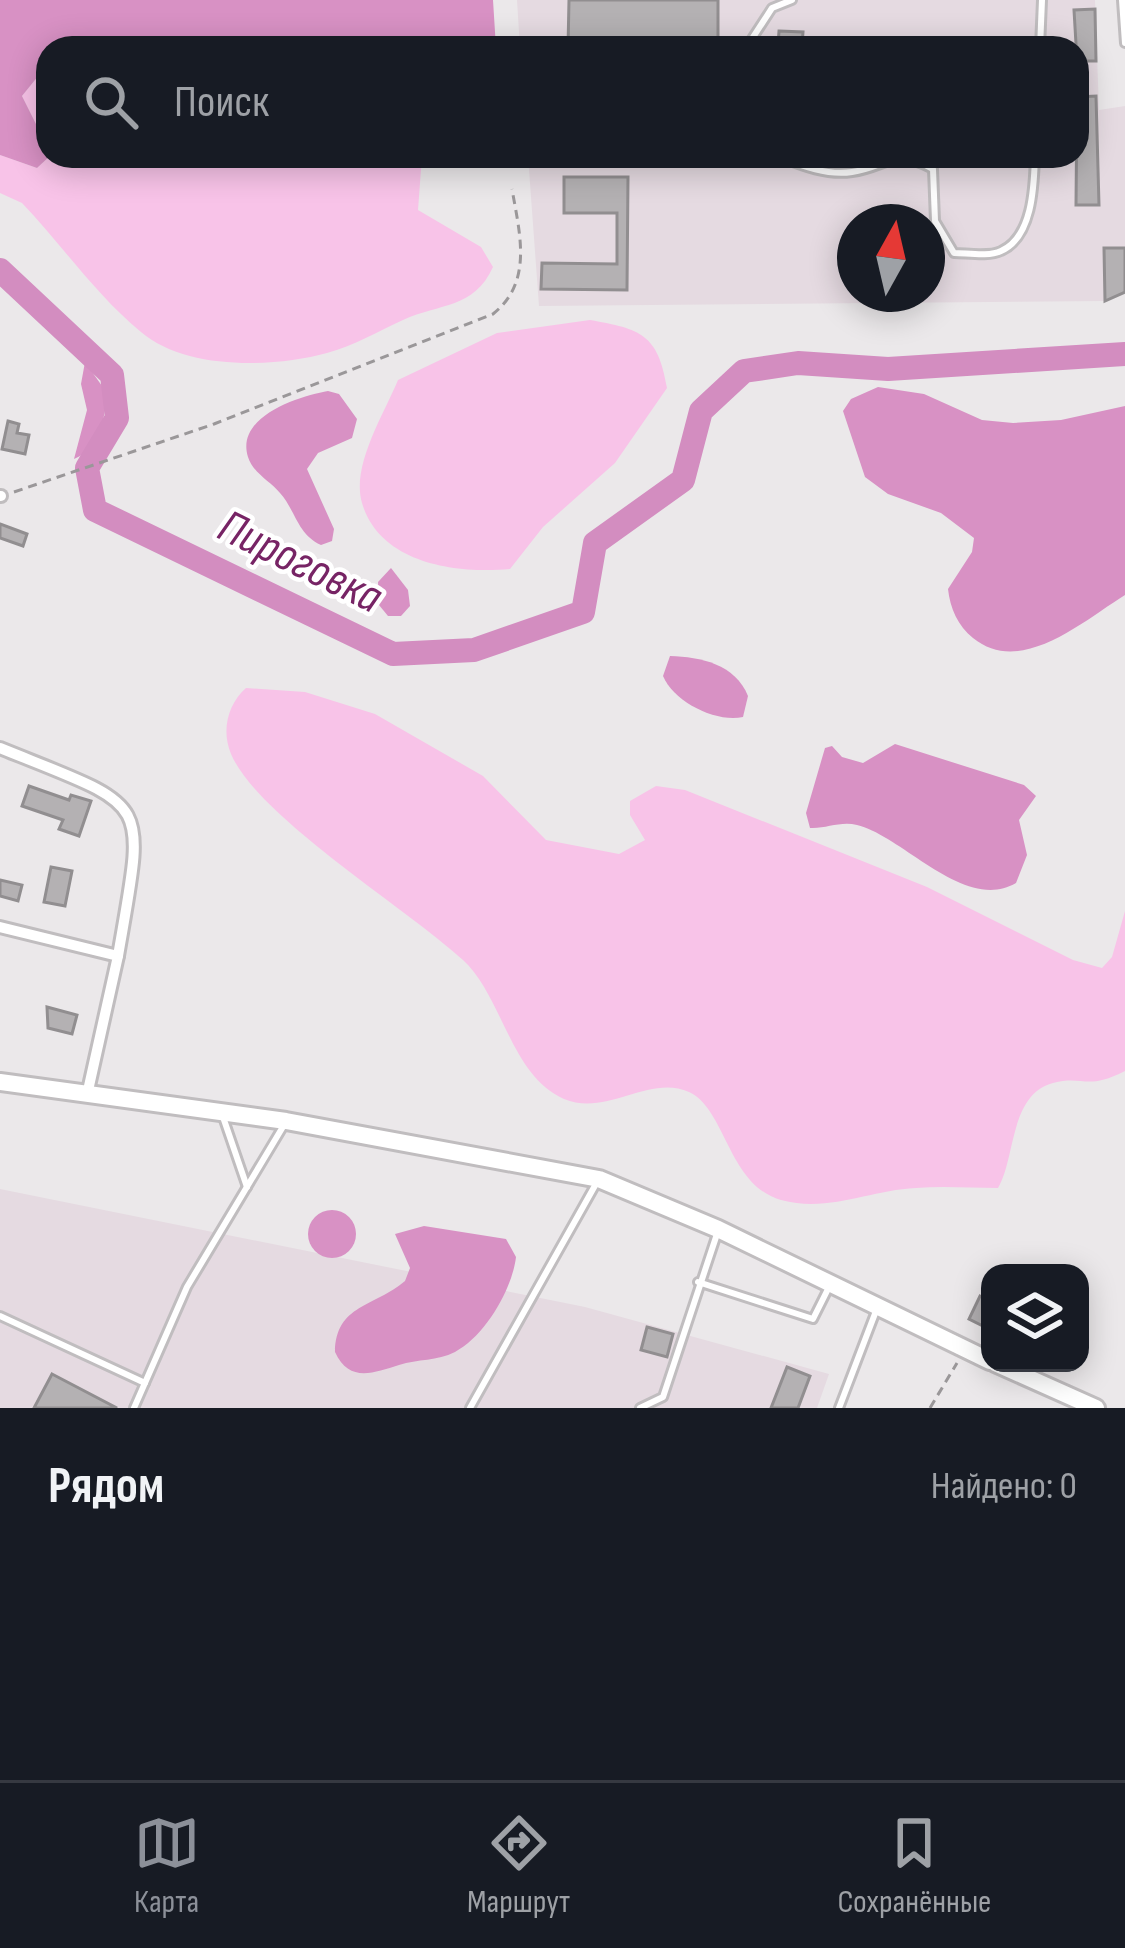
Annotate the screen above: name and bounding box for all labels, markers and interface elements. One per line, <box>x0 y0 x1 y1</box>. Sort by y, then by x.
search box <box>36 36 1089 168</box>
icon: search <box>78 69 144 135</box>
text: Поиск <box>174 75 269 130</box>
north arrow <box>837 204 945 312</box>
water label: Пироговка <box>209 498 391 626</box>
map controls <box>981 1264 1089 1372</box>
button: layers <box>981 1264 1089 1372</box>
text: Рядом <box>48 1456 164 1517</box>
text: Найдено: 0 <box>931 1463 1077 1510</box>
tab: Карта <box>134 1810 200 1922</box>
tab: Маршрут <box>467 1810 570 1922</box>
tab: Сохранённые <box>837 1810 991 1922</box>

